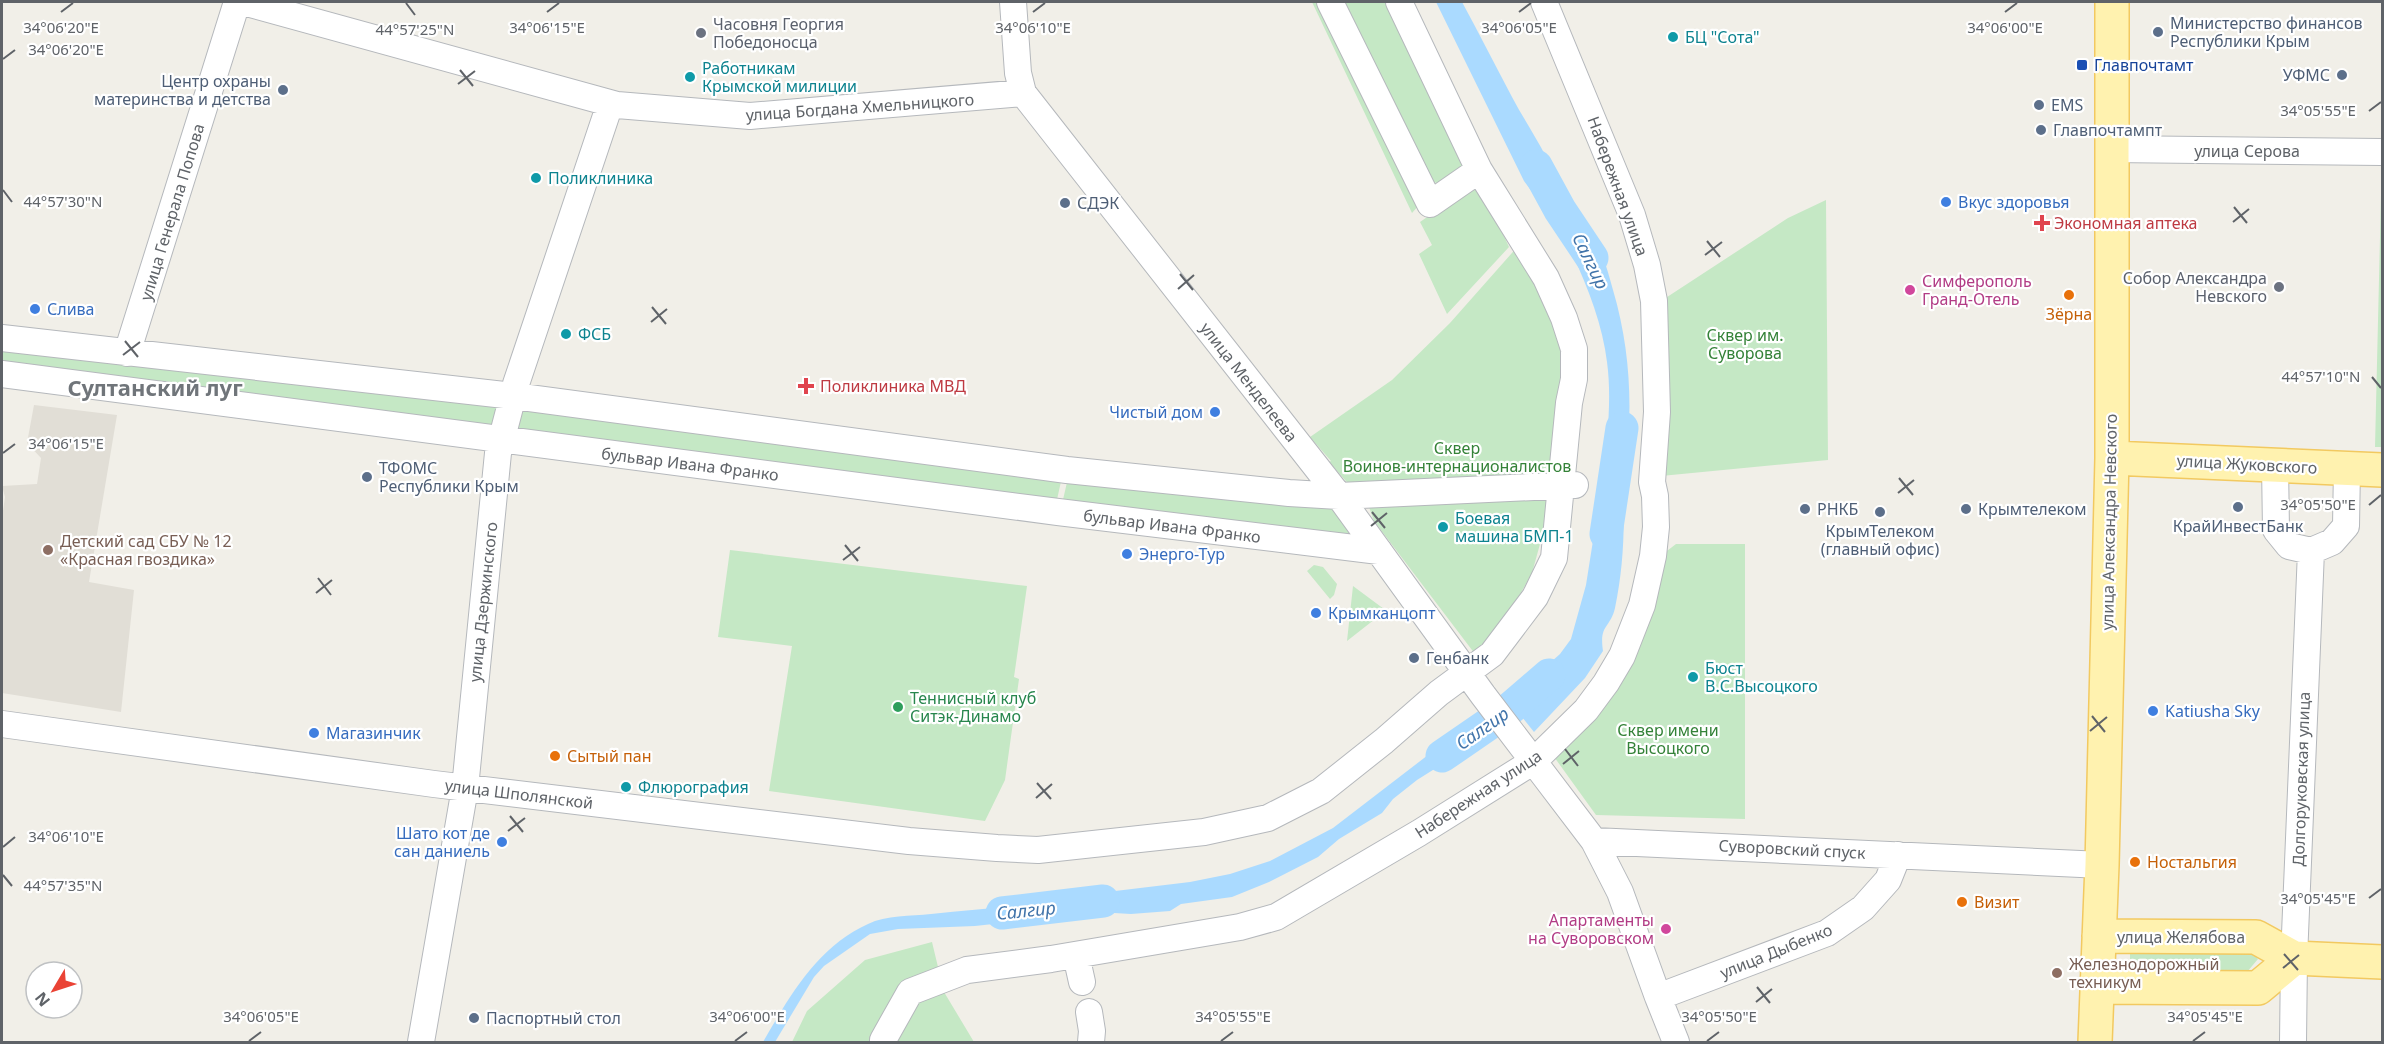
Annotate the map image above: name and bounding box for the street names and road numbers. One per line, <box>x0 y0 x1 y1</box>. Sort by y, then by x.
street label: улица Богдана Хмельницкого <box>745 88 975 126</box>
street label: Набережная улица <box>1583 113 1653 259</box>
street label: улица Генерала Попова <box>135 121 209 303</box>
street label: улица Серова <box>2194 140 2300 162</box>
street label: улица Менделеева <box>1195 318 1303 446</box>
street label: улица Александра Невского <box>2096 413 2122 631</box>
street label: бульвар Ивана Франко <box>600 442 780 486</box>
street label: улица Жуковского <box>2176 449 2318 479</box>
street label: бульвар Ивана Франко <box>1082 504 1262 548</box>
street label: улица Дзержинского <box>464 521 502 683</box>
street label: Долгоруковская улица <box>2287 691 2315 867</box>
street label: Набережная улица <box>1410 745 1546 843</box>
street label: улица Шполянской <box>444 774 594 814</box>
street label: Суворовский спуск <box>1718 834 1867 864</box>
street label: улица Дыбенко <box>1717 918 1835 984</box>
street label: улица Желябова <box>2117 926 2245 948</box>

